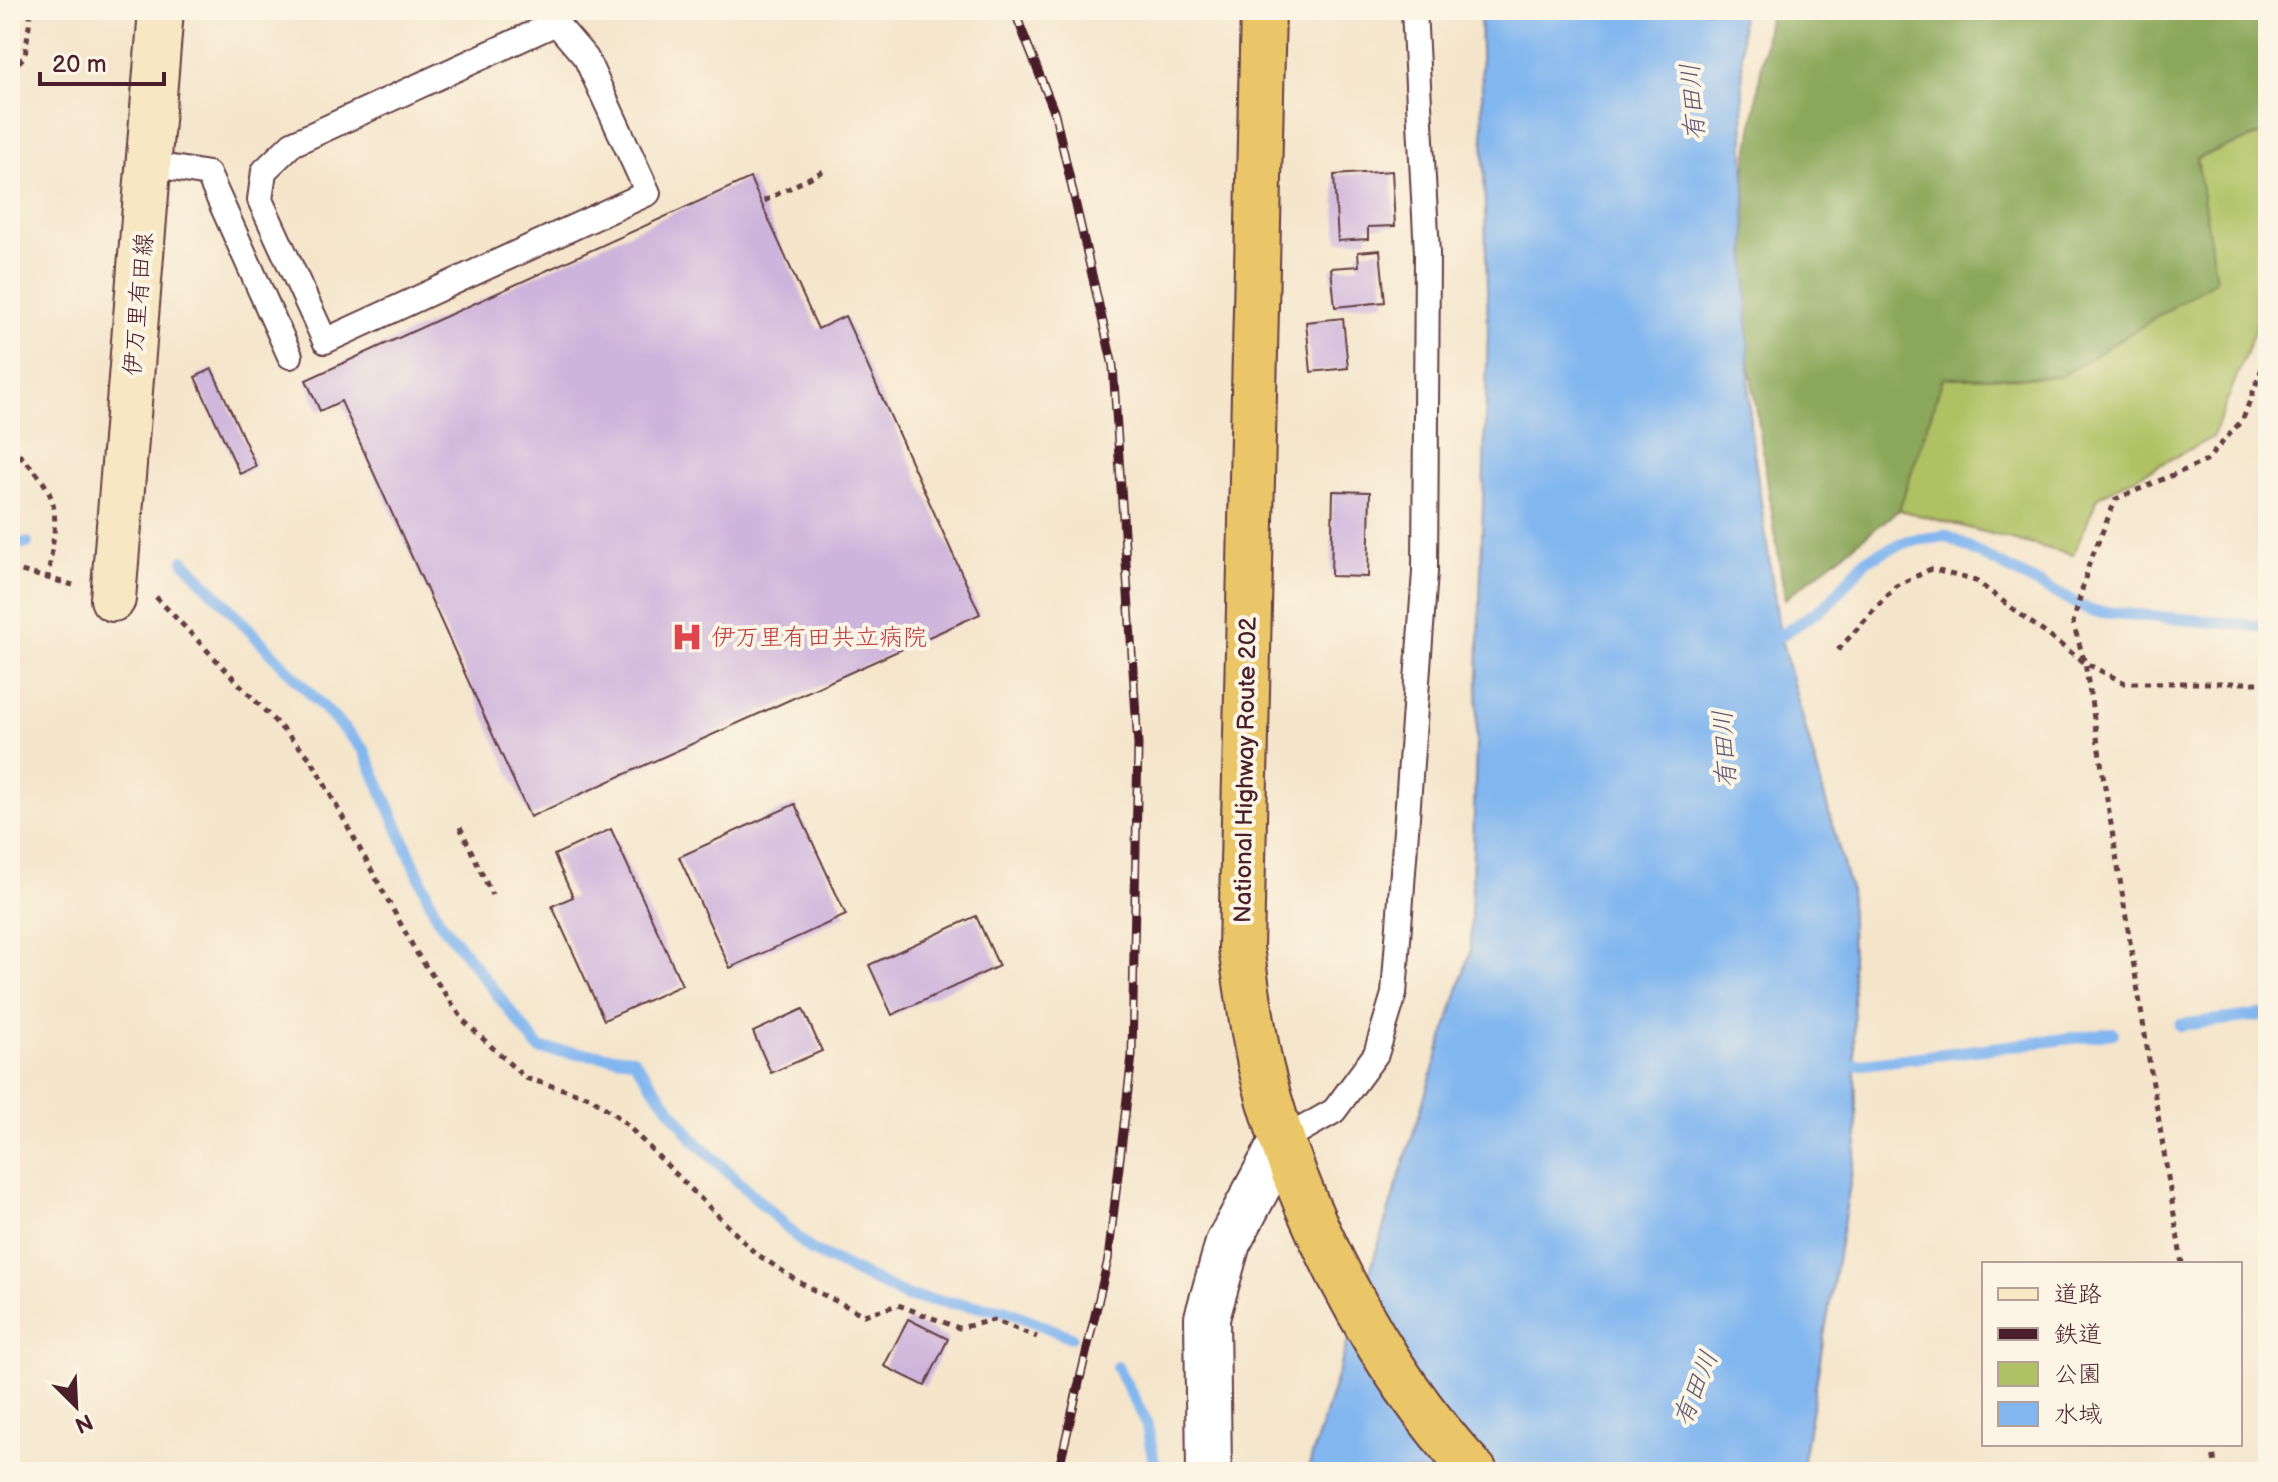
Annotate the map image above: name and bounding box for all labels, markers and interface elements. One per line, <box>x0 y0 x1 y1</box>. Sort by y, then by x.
scale bar <box>40 36 164 86</box>
text: 20 m <box>52 50 107 79</box>
water label: 有田川 <box>1675 62 1712 142</box>
street label: 伊万里有田線 <box>118 231 159 377</box>
street label: National Highway Route 202 <box>1228 617 1263 923</box>
hospital icon: 伊万里有田共立病院 <box>670 620 704 654</box>
place label: 伊万里有田共立病院 <box>711 623 927 652</box>
water label: 有田川 <box>1708 709 1743 789</box>
legend <box>1982 1262 2242 1446</box>
text: 道路 <box>2054 1280 2102 1309</box>
text: 鉄道 <box>2054 1320 2102 1349</box>
water label: 有田川 <box>1667 1347 1725 1431</box>
text: 公園 <box>2054 1360 2102 1389</box>
north arrow <box>36 1366 116 1446</box>
text: 水域 <box>2054 1400 2102 1429</box>
text: N <box>70 1407 97 1439</box>

